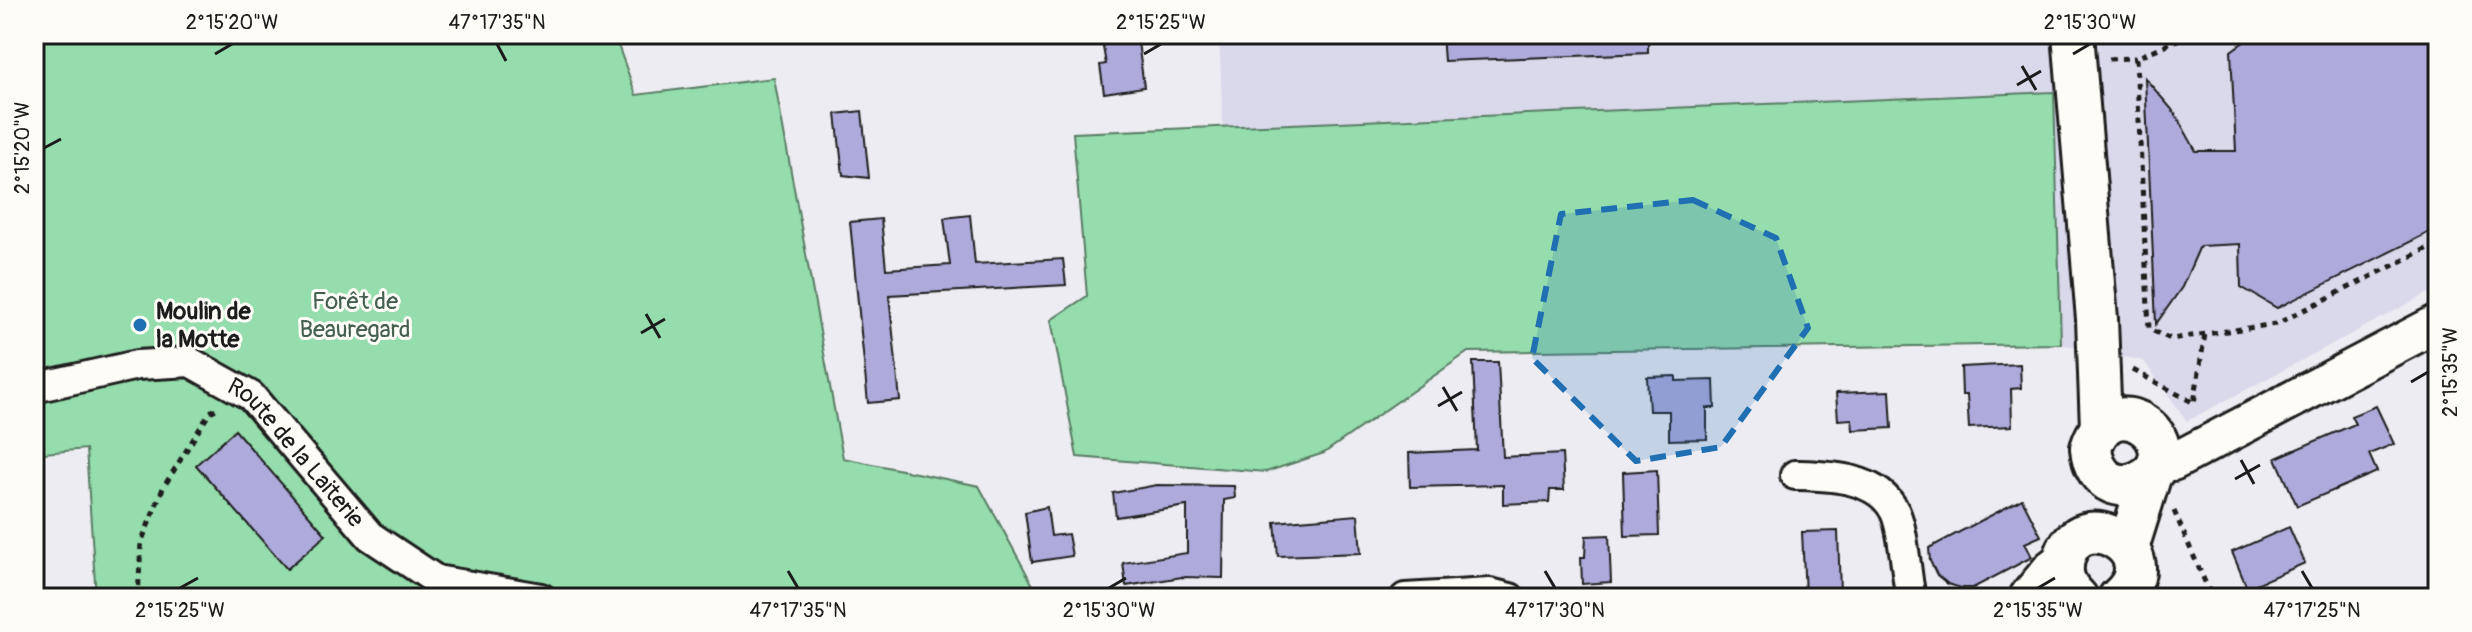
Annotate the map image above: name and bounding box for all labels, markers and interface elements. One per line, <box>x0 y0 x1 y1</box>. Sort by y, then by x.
text: 2°15'20"W <box>186 10 278 35</box>
text: 47°17'35"N <box>449 10 545 35</box>
text: 2°15'25"W <box>1116 10 1206 35</box>
text: 2°15'30"W <box>2044 10 2136 35</box>
text: 2°15'20"W <box>10 102 35 194</box>
park label: Forêt de Beauregard <box>299 287 411 344</box>
place label: Moulin de la Motte <box>156 297 252 354</box>
marker: Moulin de la Motte <box>131 316 149 334</box>
text: 2°15'35"W <box>2438 327 2463 417</box>
street label: Route de la Laiterie <box>223 371 371 533</box>
text: 2°15'25"W <box>135 598 225 623</box>
text: 47°17'35"N <box>750 598 846 623</box>
text: 2°15'30"W <box>1063 598 1155 623</box>
text: 47°17'30"N <box>1505 598 1605 623</box>
text: 2°15'35"W <box>1993 598 2083 623</box>
text: 47°17'25"N <box>2264 598 2360 623</box>

